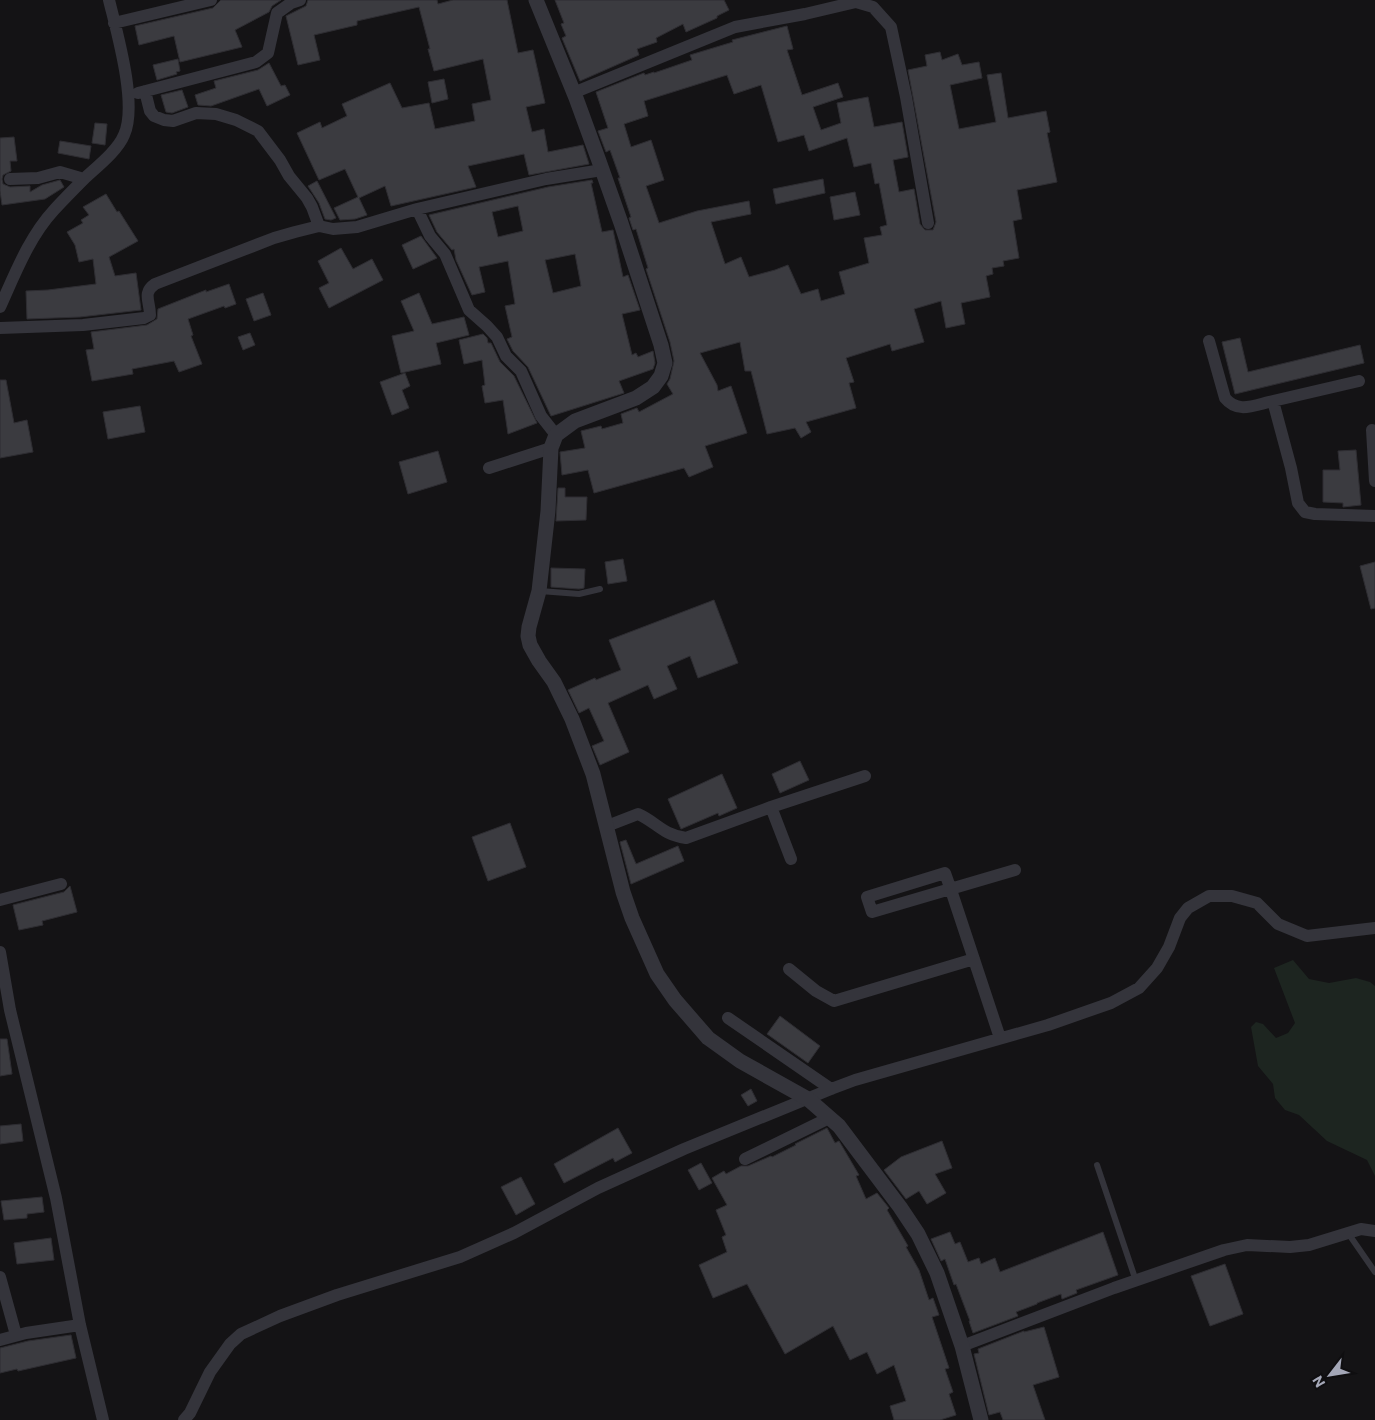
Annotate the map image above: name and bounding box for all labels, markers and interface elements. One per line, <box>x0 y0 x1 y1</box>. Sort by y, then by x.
north arrow <box>1305 1350 1355 1400</box>
text: N <box>1308 1373 1328 1391</box>

